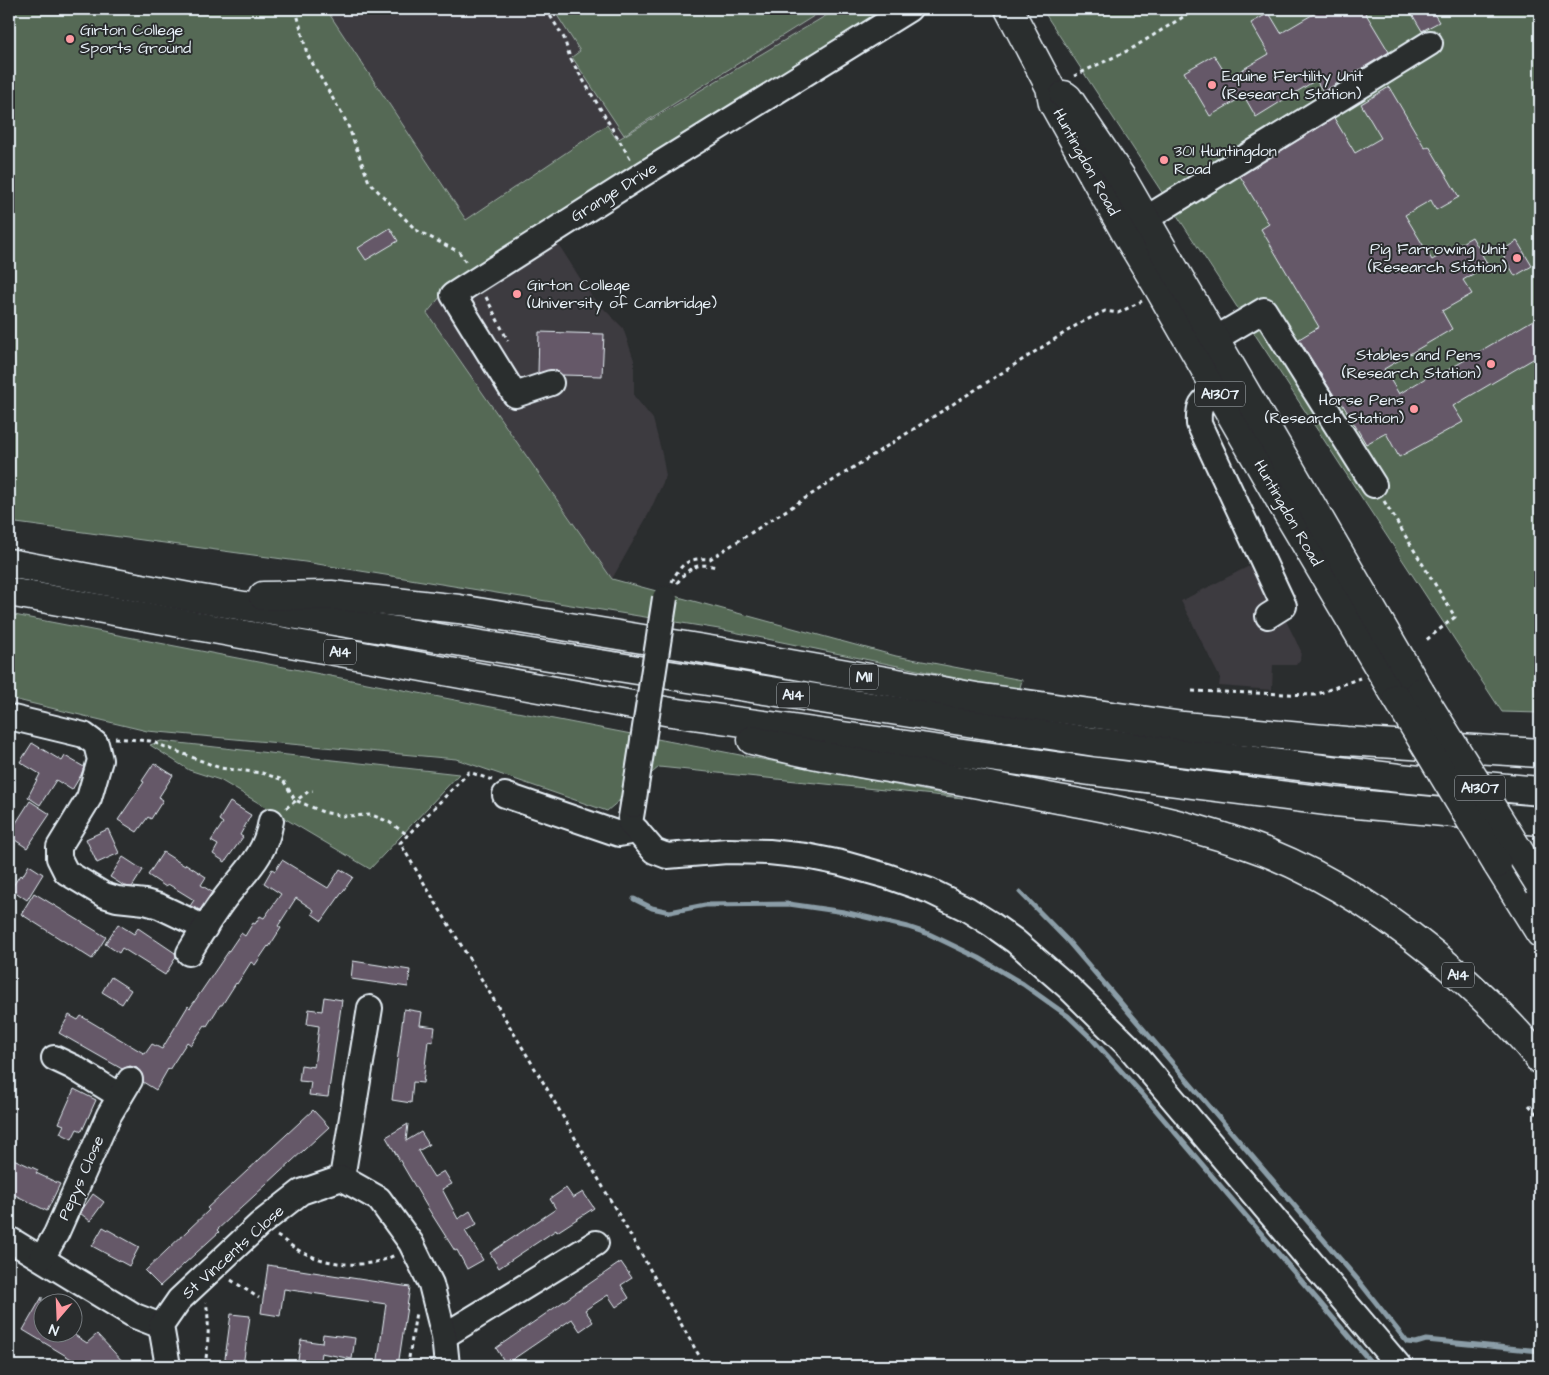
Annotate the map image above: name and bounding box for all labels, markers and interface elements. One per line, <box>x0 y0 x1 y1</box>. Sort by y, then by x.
place label: Girton College Sports Ground <box>80 19 191 59</box>
marker: Girton College Sports Ground <box>64 33 76 45</box>
place label: Equine Fertility Unit (Research Station) <box>1222 65 1364 105</box>
marker: Equine Fertility Unit (Research Station) <box>1206 79 1218 91</box>
street label: Huntingdon Road <box>1047 104 1125 220</box>
place label: 301 Huntingdon Road <box>1174 140 1277 180</box>
marker: 301 Huntingdon Road <box>1158 154 1170 166</box>
street label: Grange Drive <box>567 157 662 228</box>
place label: Pig Farrowing Unit (Research Station) <box>1368 238 1508 278</box>
marker: Pig Farrowing Unit (Research Station) <box>1511 252 1523 264</box>
place label: Girton College (University of Cambridge) <box>527 274 717 315</box>
marker: Girton College (University of Cambridge) <box>511 288 523 300</box>
place label: Stables and Pens (Research Station) <box>1342 344 1481 384</box>
marker: Stables and Pens (Research Station) <box>1485 358 1497 370</box>
road number: A1307 <box>1195 382 1245 406</box>
place label: Horse Pens (Research Station) <box>1265 389 1404 429</box>
marker: Horse Pens (Research Station) <box>1408 403 1420 415</box>
street label: Huntingdon Road <box>1248 456 1327 571</box>
road number: A14 <box>324 640 356 664</box>
road number: M11 <box>850 664 878 690</box>
road number: A14 <box>777 682 809 708</box>
road number: A1307 <box>1455 776 1505 800</box>
road number: A14 <box>1442 962 1474 988</box>
street label: Pepys Close <box>53 1132 111 1224</box>
street label: St Vincents Close <box>177 1200 289 1304</box>
north arrow <box>32 1292 82 1342</box>
text: N <box>46 1318 62 1340</box>

